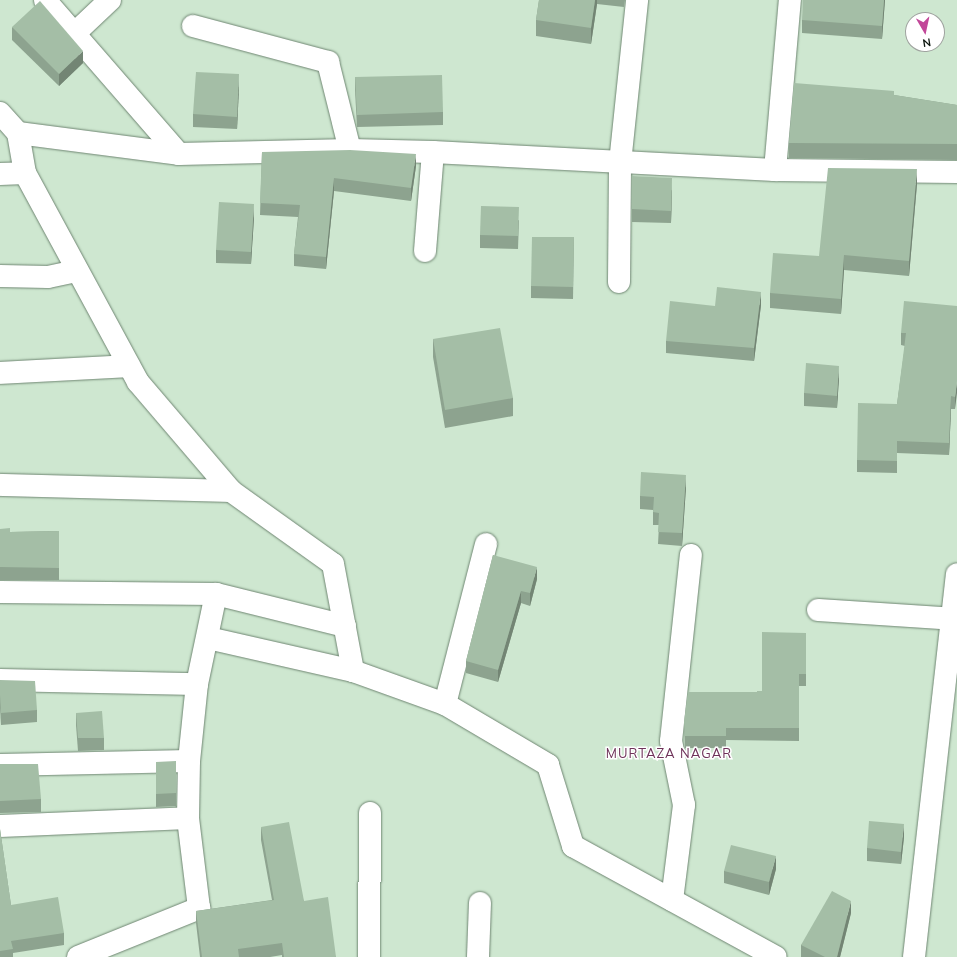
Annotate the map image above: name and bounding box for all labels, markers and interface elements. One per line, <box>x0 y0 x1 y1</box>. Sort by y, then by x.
north arrow <box>905 12 945 52</box>
text: N <box>922 35 932 50</box>
district label: MURTAZA NAGAR <box>606 745 732 761</box>

